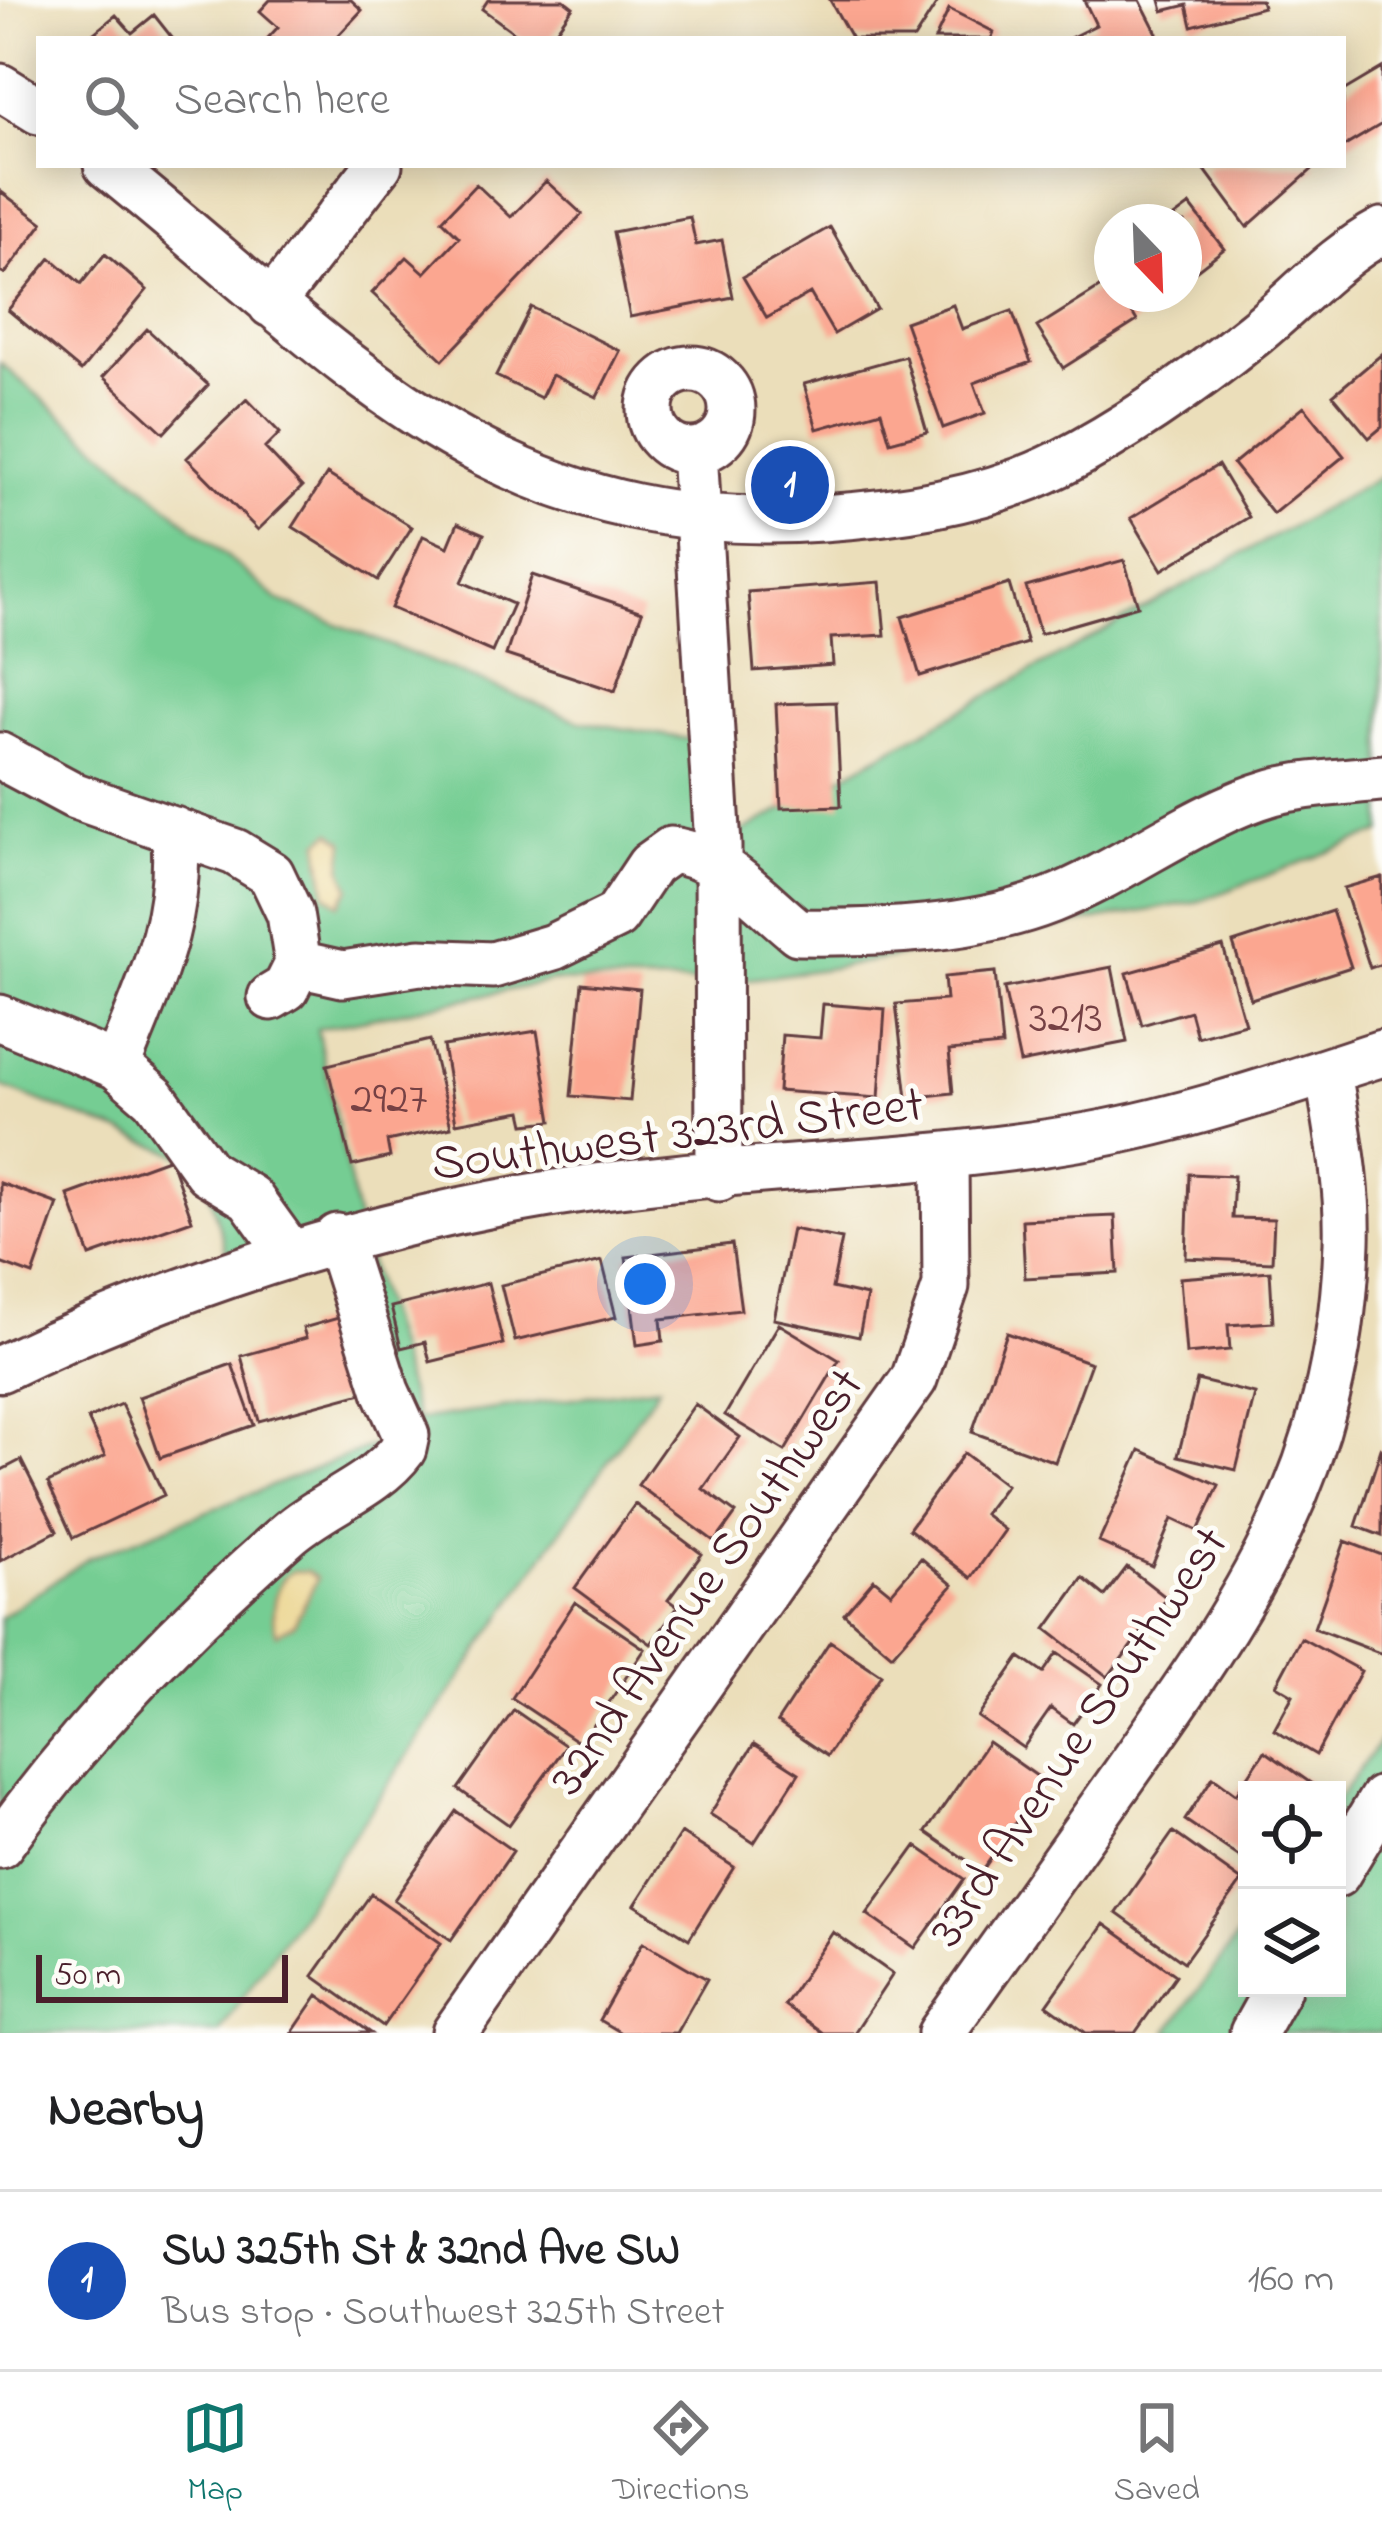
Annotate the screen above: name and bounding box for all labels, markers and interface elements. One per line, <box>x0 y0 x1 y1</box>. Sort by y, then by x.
search box <box>36 36 1346 168</box>
icon: search <box>78 69 144 135</box>
text: Search here <box>174 69 390 135</box>
north arrow <box>1094 204 1202 312</box>
pin: 1 <box>751 440 829 530</box>
house number: 3213 <box>1029 987 1103 1053</box>
house number: 2927 <box>351 1068 427 1134</box>
street label: Southwest 323rd Street <box>427 1069 928 1204</box>
your location <box>615 1254 675 1314</box>
street label: 32nd Avenue Southwest <box>532 1354 885 1812</box>
street label: 33rd Avenue Southwest <box>911 1512 1250 1964</box>
map controls <box>1238 1781 1346 1997</box>
button: locate <box>1238 1781 1346 1889</box>
button: layers <box>1238 1889 1346 1997</box>
scale bar <box>36 1949 288 2002</box>
text: 50 m <box>54 1952 121 2000</box>
text: Nearby <box>48 2074 204 2149</box>
text: SW 325th St & 32nd Ave SW <box>162 2219 680 2285</box>
text: 1 <box>81 2252 93 2309</box>
text: 160 m <box>1248 2252 1334 2309</box>
text: Bus stop · Southwest 325th Street <box>162 2285 725 2342</box>
tab: Map <box>182 2395 248 2515</box>
tab: Directions <box>612 2395 749 2515</box>
tab: Saved <box>1114 2395 1200 2515</box>

